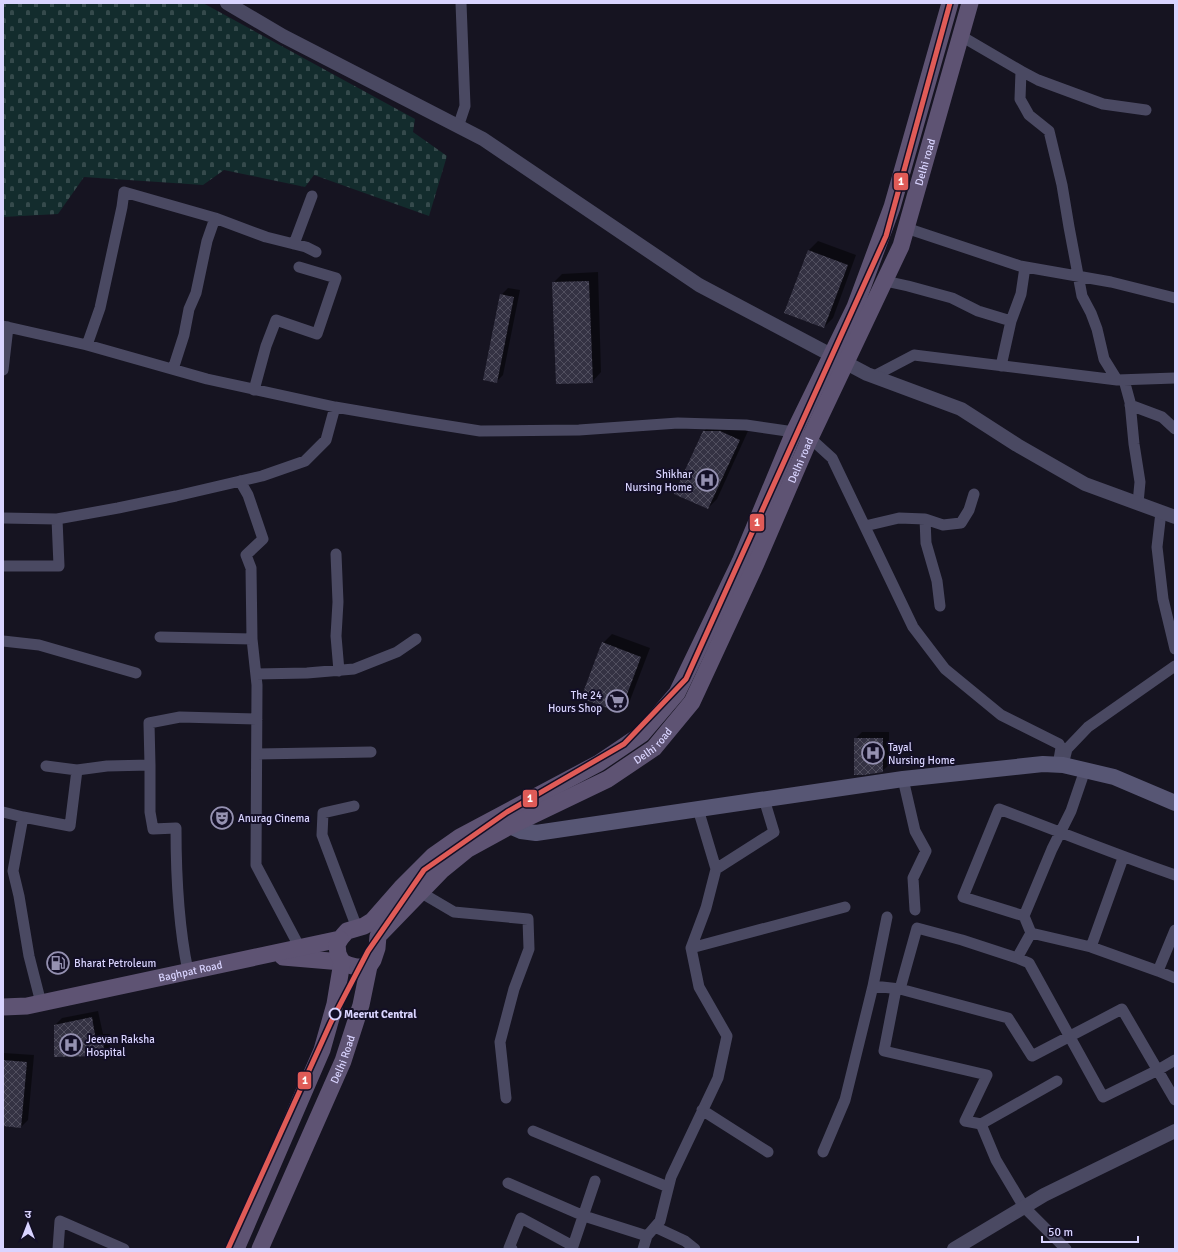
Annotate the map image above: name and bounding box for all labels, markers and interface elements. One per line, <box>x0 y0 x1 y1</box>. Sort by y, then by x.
street label: Delhi road <box>912 137 938 187</box>
line badge: 1 <box>893 172 909 191</box>
text: 1 <box>898 175 904 188</box>
street label: Delhi road <box>785 436 816 485</box>
hospital icon: Shikhar Nursing Home <box>694 467 720 493</box>
place label: Shikhar Nursing Home <box>625 468 692 494</box>
line badge: 1 <box>749 513 765 532</box>
text: 1 <box>754 516 760 529</box>
supermarket icon: The 24 Hours Shop <box>604 688 630 714</box>
place label: The 24 Hours Shop <box>548 689 602 715</box>
street label: Delhi road <box>631 725 675 767</box>
hospital icon: Tayal Nursing Home <box>860 740 886 766</box>
place label: Tayal Nursing Home <box>888 741 955 767</box>
line badge: 1 <box>522 789 538 808</box>
text: 1 <box>527 792 533 805</box>
theatre icon: Anurag Cinema <box>209 805 235 831</box>
place label: Anurag Cinema <box>238 812 310 825</box>
fuel station icon: Bharat Petroleum <box>45 950 71 976</box>
place label: Bharat Petroleum <box>74 957 156 970</box>
street label: Baghpat Road <box>157 958 224 985</box>
marker: Meerut Central <box>328 1007 342 1021</box>
place label: Meerut Central <box>344 1008 417 1021</box>
hospital icon: Jeevan Raksha Hospital <box>58 1032 84 1058</box>
place label: Jeevan Raksha Hospital <box>86 1033 155 1059</box>
street label: Delhi Road <box>328 1033 358 1086</box>
line badge: 1 <box>297 1071 312 1090</box>
text: 1 <box>302 1074 308 1087</box>
north arrow <box>8 1204 48 1244</box>
text: उ <box>25 1208 32 1221</box>
scale bar <box>1042 1218 1138 1244</box>
text: 50 m <box>1048 1225 1073 1240</box>

